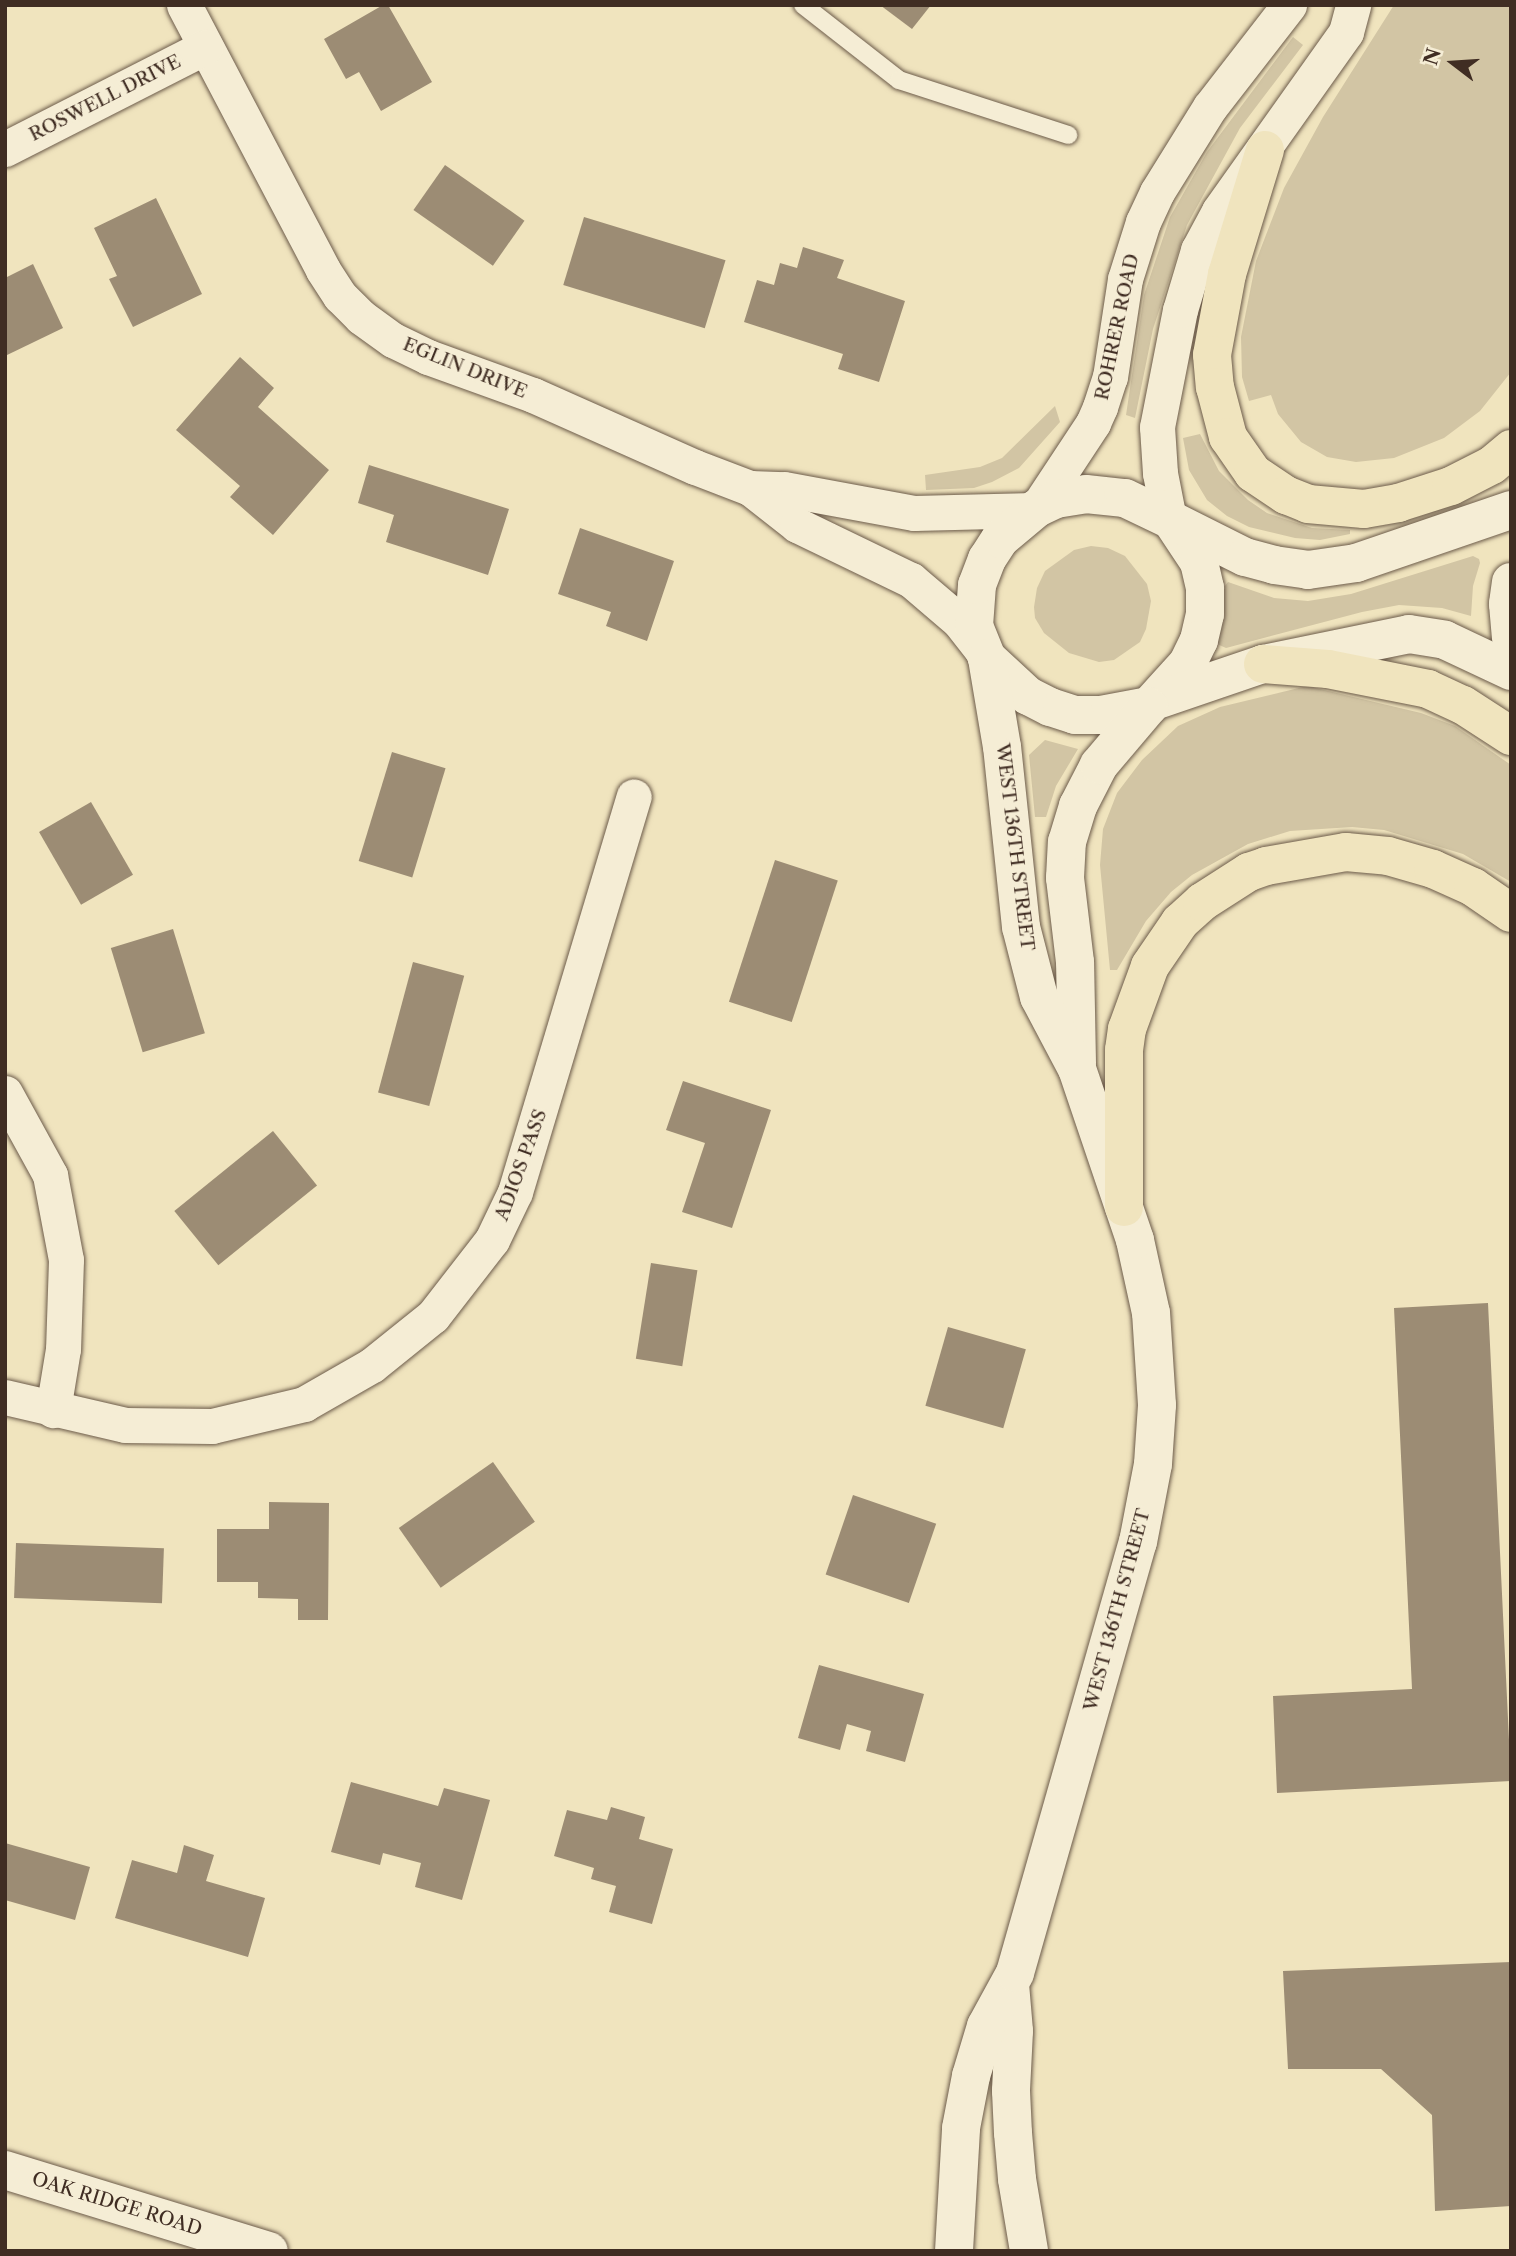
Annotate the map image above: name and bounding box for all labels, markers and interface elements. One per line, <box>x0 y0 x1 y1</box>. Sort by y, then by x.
north arrow <box>1418 28 1488 98</box>
text: N <box>1419 45 1446 68</box>
street label: ROSWELL DRIVE <box>25 50 185 146</box>
street label: ROHRER ROAD <box>1090 251 1144 403</box>
street label: EGLIN DRIVE <box>400 333 530 403</box>
street label: WEST 136TH STREET <box>991 742 1039 952</box>
street label: ADIOS PASS <box>490 1106 552 1224</box>
street label: WEST 136TH STREET <box>1079 1506 1155 1714</box>
street label: OAK RIDGE ROAD <box>29 2167 205 2241</box>

